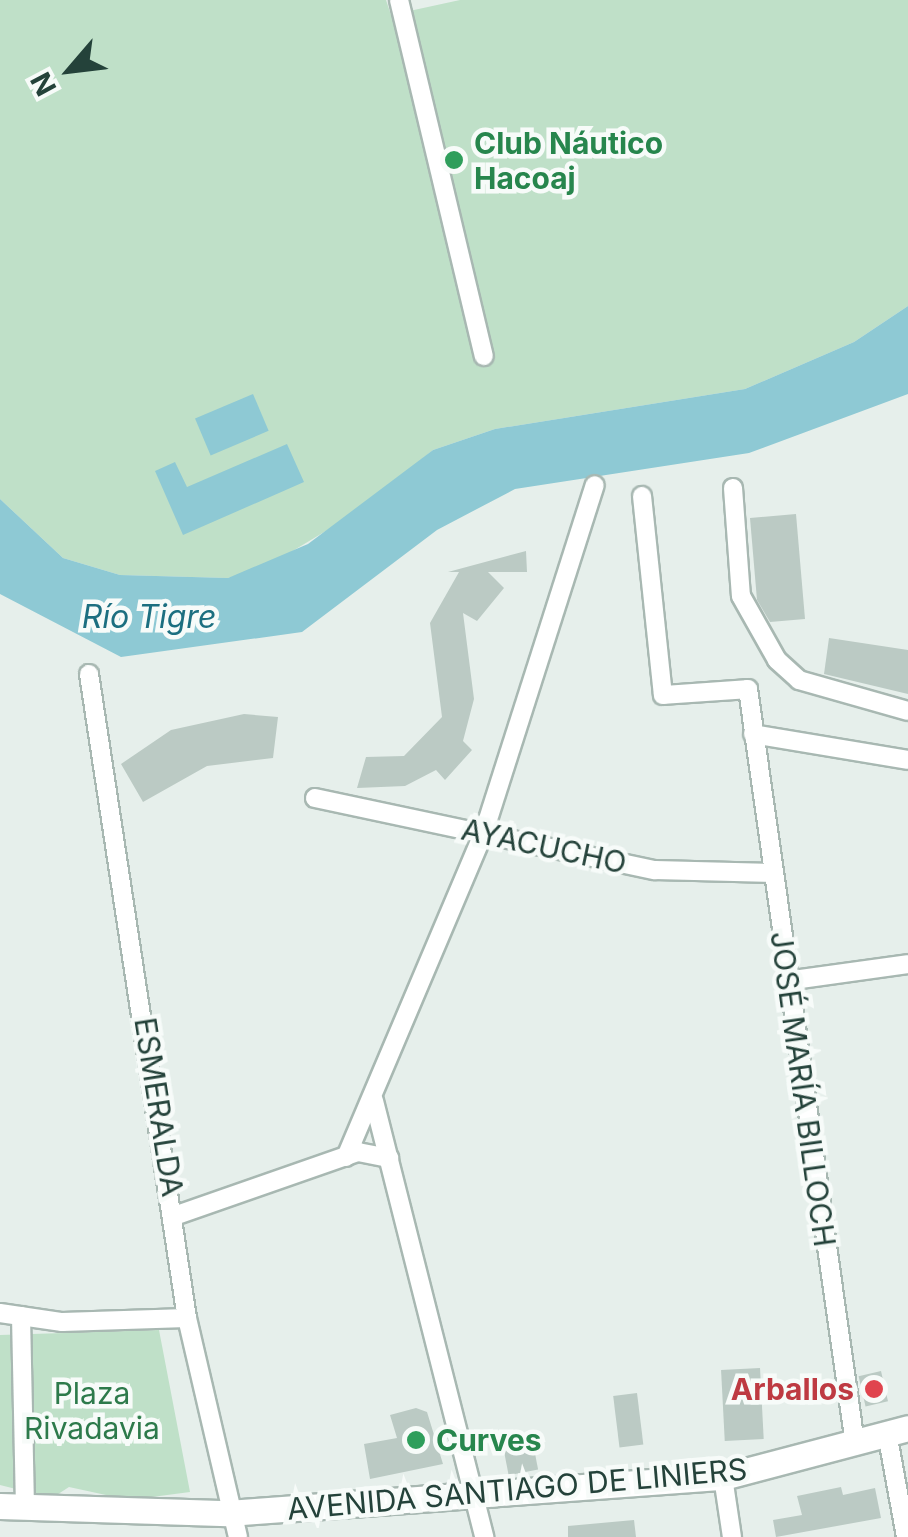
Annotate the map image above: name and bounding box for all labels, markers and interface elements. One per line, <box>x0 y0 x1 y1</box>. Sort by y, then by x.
north arrow <box>20 20 120 120</box>
text: N <box>23 67 64 101</box>
place label: Club Náutico Hacoaj <box>474 125 663 196</box>
marker: Club Náutico Hacoaj <box>443 149 465 171</box>
water label: Río Tigre <box>82 598 216 636</box>
street label: AYACUCHO <box>458 811 630 881</box>
street label: JOSÉ MARÍA BILLOCH <box>763 929 843 1249</box>
street label: ESMERALDA <box>127 1015 191 1199</box>
place label: Arballos <box>731 1371 854 1407</box>
park label: Plaza Rivadavia <box>24 1375 160 1446</box>
marker: Arballos <box>863 1378 885 1400</box>
place label: Curves <box>436 1422 542 1458</box>
marker: Curves <box>405 1429 427 1451</box>
street label: AVENIDA SANTIAGO DE LINIERS <box>286 1451 748 1527</box>

